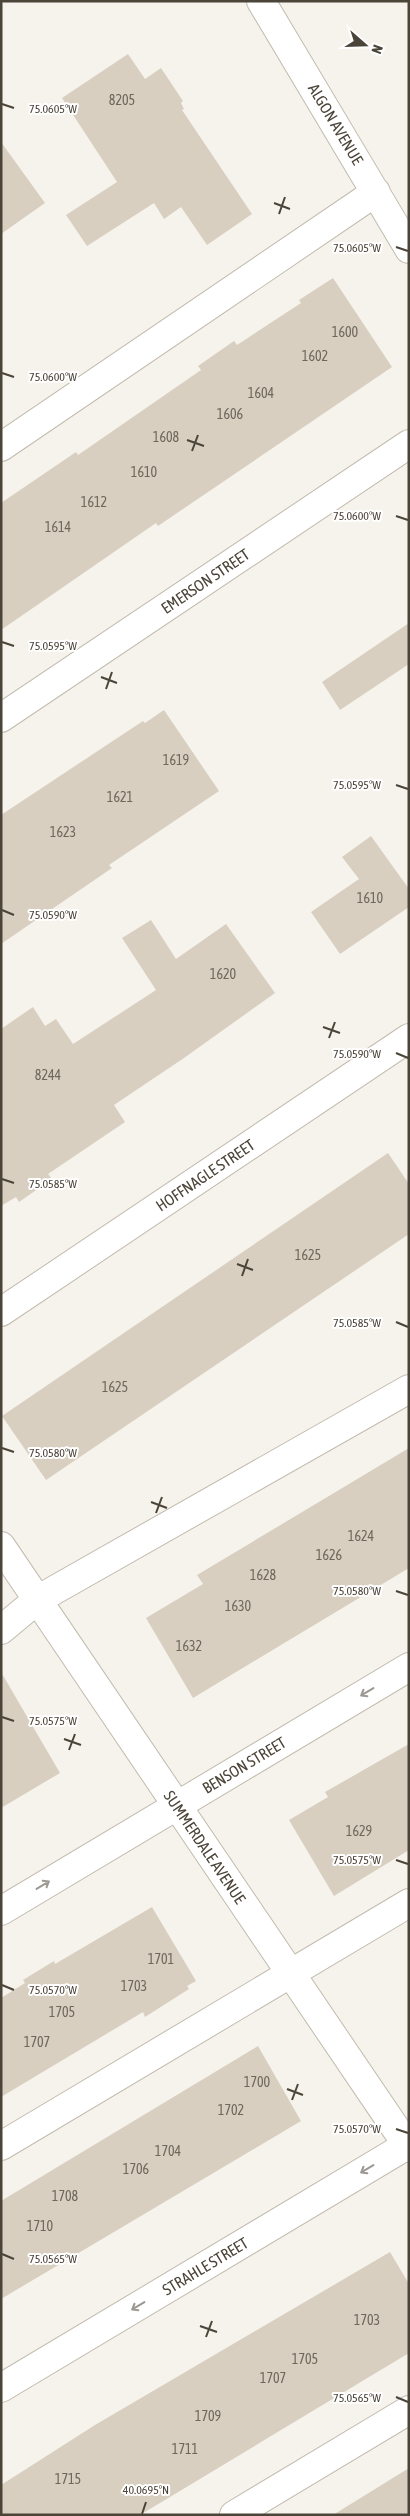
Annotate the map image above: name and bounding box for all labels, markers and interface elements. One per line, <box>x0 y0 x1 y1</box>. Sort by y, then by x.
north arrow <box>340 20 390 70</box>
text: N <box>368 43 386 56</box>
street label: ALGON AVENUE <box>305 80 367 168</box>
house number: 8205 <box>109 92 135 108</box>
text: 75.0605°W <box>29 102 77 116</box>
text: 75.0605°W <box>333 241 381 255</box>
house number: 1600 <box>332 324 359 340</box>
house number: 1602 <box>302 348 328 364</box>
text: 75.0600°W <box>29 370 77 384</box>
house number: 1604 <box>248 385 275 401</box>
house number: 1606 <box>217 406 244 422</box>
house number: 1608 <box>153 429 180 445</box>
house number: 1610 <box>131 464 158 480</box>
house number: 1612 <box>81 494 107 510</box>
text: 75.0600°W <box>333 509 381 523</box>
house number: 1614 <box>45 519 72 535</box>
street label: EMERSON STREET <box>157 545 253 617</box>
text: 75.0595°W <box>29 639 77 653</box>
house number: 1619 <box>163 752 189 768</box>
text: 75.0595°W <box>333 778 381 792</box>
house number: 1621 <box>107 789 133 805</box>
house number: 1623 <box>50 824 76 840</box>
house number: 1610 <box>357 890 384 906</box>
text: 75.0590°W <box>29 908 77 922</box>
house number: 1620 <box>210 966 237 982</box>
text: 75.0590°W <box>333 1047 381 1061</box>
house number: 8244 <box>35 1067 62 1083</box>
street label: HOFFNAGLE STREET <box>152 1135 258 1215</box>
text: 75.0585°W <box>29 1177 77 1191</box>
house number: 1625 <box>295 1247 321 1263</box>
text: 75.0585°W <box>333 1316 381 1330</box>
house number: 1625 <box>102 1379 128 1395</box>
text: 75.0580°W <box>29 1446 77 1460</box>
house number: 1624 <box>348 1528 375 1544</box>
house number: 1626 <box>316 1547 343 1563</box>
house number: 1628 <box>250 1567 277 1583</box>
text: 75.0580°W <box>333 1584 381 1598</box>
house number: 1630 <box>225 1598 252 1614</box>
house number: 1632 <box>176 1638 202 1654</box>
one-way arrow <box>360 1687 374 1697</box>
text: 75.0575°W <box>29 1714 77 1728</box>
street label: BENSON STREET <box>199 1733 289 1797</box>
street label: SUMMERDALE AVENUE <box>161 1787 250 1907</box>
house number: 1629 <box>346 1823 372 1839</box>
text: 75.0575°W <box>333 1853 381 1867</box>
one-way arrow <box>36 1880 50 1890</box>
house number: 1701 <box>148 1951 174 1967</box>
house number: 1703 <box>121 1978 147 1994</box>
text: 75.0570°W <box>29 1983 77 1997</box>
house number: 1705 <box>49 2004 75 2020</box>
house number: 1707 <box>24 2034 50 2050</box>
house number: 1700 <box>244 2074 271 2090</box>
house number: 1702 <box>218 2102 244 2118</box>
text: 75.0570°W <box>333 2122 381 2136</box>
house number: 1704 <box>155 2143 182 2159</box>
house number: 1706 <box>123 2161 150 2177</box>
one-way arrow <box>360 2164 374 2174</box>
house number: 1708 <box>52 2188 79 2204</box>
house number: 1710 <box>27 2218 54 2234</box>
street label: STRAHLE STREET <box>159 2233 251 2299</box>
text: 75.0565°W <box>29 2252 77 2266</box>
one-way arrow <box>131 2302 145 2312</box>
house number: 1703 <box>354 2312 380 2328</box>
house number: 1705 <box>292 2351 318 2367</box>
house number: 1707 <box>260 2370 286 2386</box>
text: 75.0565°W <box>333 2391 381 2405</box>
house number: 1709 <box>195 2408 221 2424</box>
house number: 1711 <box>172 2441 198 2457</box>
house number: 1715 <box>55 2471 81 2487</box>
text: 40.0695°N <box>123 2483 169 2497</box>

